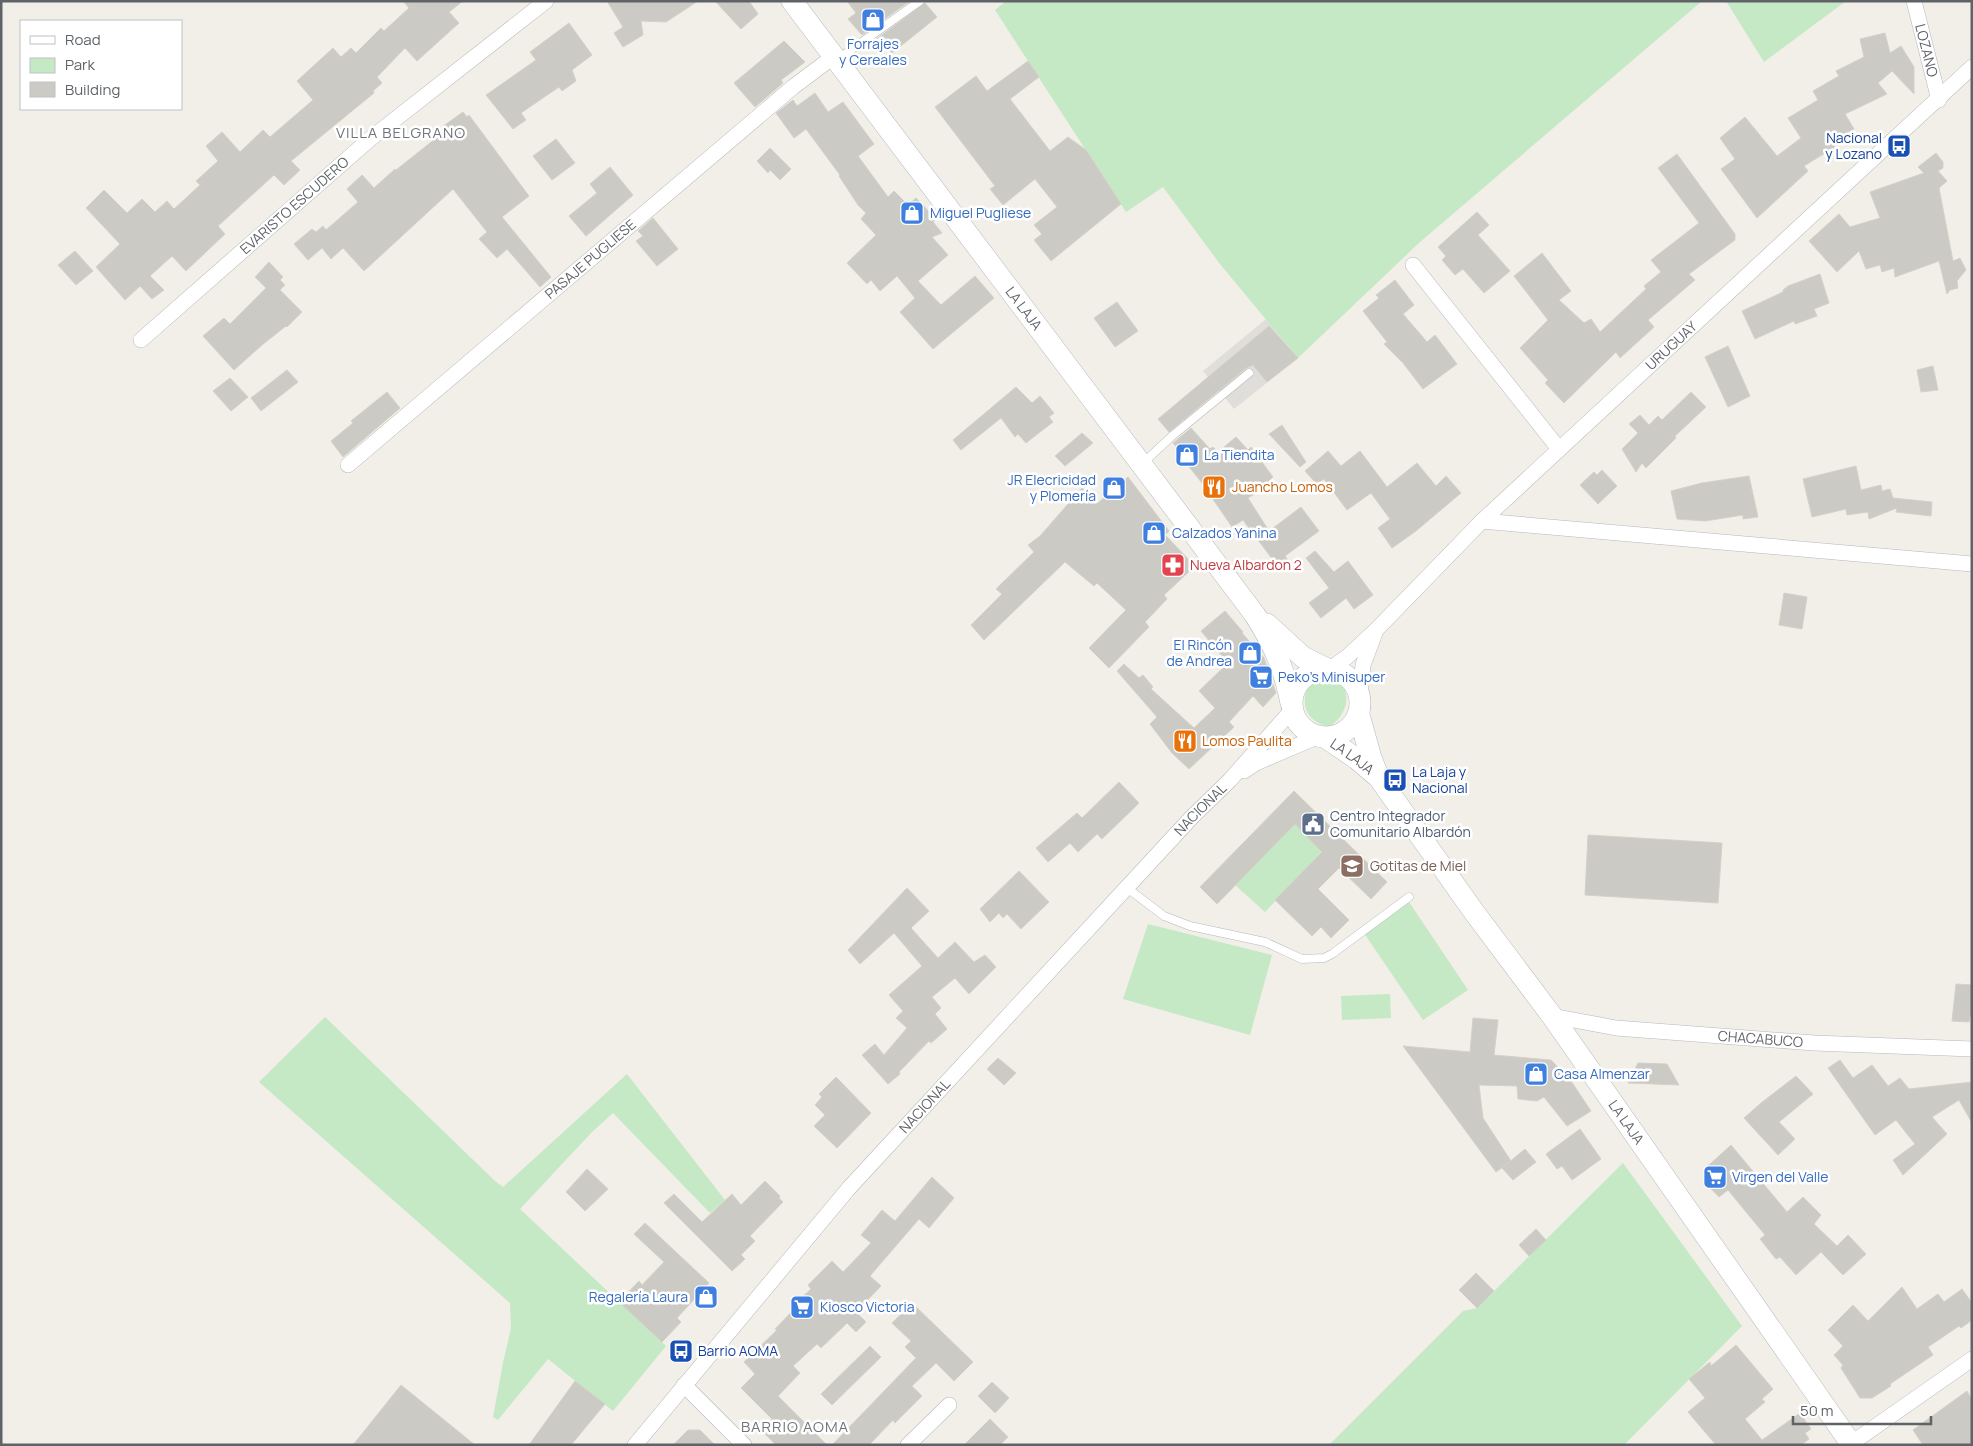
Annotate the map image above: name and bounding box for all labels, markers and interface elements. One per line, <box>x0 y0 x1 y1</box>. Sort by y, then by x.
shop icon: Forrajes y Cereales <box>860 7 886 33</box>
legend <box>20 20 182 110</box>
street label: LOZANO <box>1911 22 1943 79</box>
text: Road <box>65 29 101 50</box>
place label: Forrajes y Cereales <box>839 34 907 69</box>
text: Park <box>65 54 95 75</box>
text: Building <box>65 79 120 100</box>
district label: VILLA BELGRANO <box>336 122 466 143</box>
place label: Nacional y Lozano <box>1825 128 1882 163</box>
bus stop icon: Nacional y Lozano <box>1886 133 1912 159</box>
street label: EVARISTO ESCUDERO <box>236 152 352 258</box>
shop icon: Miguel Pugliese <box>899 200 925 226</box>
place label: Miguel Pugliese <box>930 203 1031 222</box>
street label: PASAJE PUGLIESE <box>540 215 640 303</box>
street label: LA LAJA <box>1002 282 1047 334</box>
street label: URUGUAY <box>1641 317 1701 374</box>
shop icon: La Tiendita <box>1174 442 1200 468</box>
place label: La Tiendita <box>1204 445 1275 464</box>
place label: JR Elecricidad y Plomería <box>1007 470 1096 505</box>
restaurant icon: Juancho Lomos <box>1201 474 1227 500</box>
shop icon: JR Elecricidad y Plomería <box>1101 475 1127 501</box>
place label: Juancho Lomos <box>1232 477 1333 496</box>
shop icon: Calzados Yanina <box>1141 520 1167 546</box>
place label: Calzados Yanina <box>1172 523 1277 542</box>
pharmacy icon: Nueva Albardon 2 <box>1160 552 1186 578</box>
place label: Nueva Albardon 2 <box>1190 555 1302 574</box>
place label: El Rincón de Andrea <box>1167 635 1232 670</box>
shop icon: El Rincón de Andrea <box>1237 640 1263 666</box>
supermarket icon: Peko's Minisuper <box>1248 664 1274 690</box>
place label: Peko's Minisuper <box>1278 667 1385 686</box>
restaurant icon: Lomos Paulita <box>1172 728 1198 754</box>
place label: Lomos Paulita <box>1202 731 1292 750</box>
street label: LA LAJA <box>1327 734 1378 779</box>
place label: La Laja y Nacional <box>1412 762 1468 797</box>
bus stop icon: La Laja y Nacional <box>1382 767 1408 793</box>
street label: NACIONAL <box>1169 778 1230 839</box>
place label: Centro Integrador Comunitario Albardón <box>1330 806 1471 841</box>
public building icon: Centro Integrador Comunitario Albardón <box>1300 811 1326 837</box>
school or university icon: Gotitas de Miel <box>1339 853 1365 879</box>
place label: Gotitas de Miel <box>1370 856 1466 875</box>
street label: CHACABUCO <box>1717 1026 1804 1051</box>
shop icon: Casa Almenzar <box>1523 1061 1549 1087</box>
place label: Casa Almenzar <box>1554 1064 1650 1083</box>
street label: NACIONAL <box>895 1075 954 1137</box>
street label: LA LAJA <box>1605 1096 1649 1148</box>
supermarket icon: Virgen del Valle <box>1702 1164 1728 1190</box>
place label: Virgen del Valle <box>1732 1167 1828 1186</box>
shop icon: Regalería Laura <box>693 1284 719 1310</box>
place label: Regalería Laura <box>589 1287 688 1306</box>
supermarket icon: Kiosco Victoria <box>789 1294 815 1320</box>
place label: Kiosco Victoria <box>820 1297 915 1316</box>
bus stop icon: Barrio AOMA <box>668 1338 694 1364</box>
place label: Barrio AOMA <box>698 1341 778 1360</box>
scale bar <box>1793 1394 1930 1426</box>
text: 50 m <box>1800 1400 1834 1421</box>
district label: BARRIO AOMA <box>741 1416 849 1437</box>

